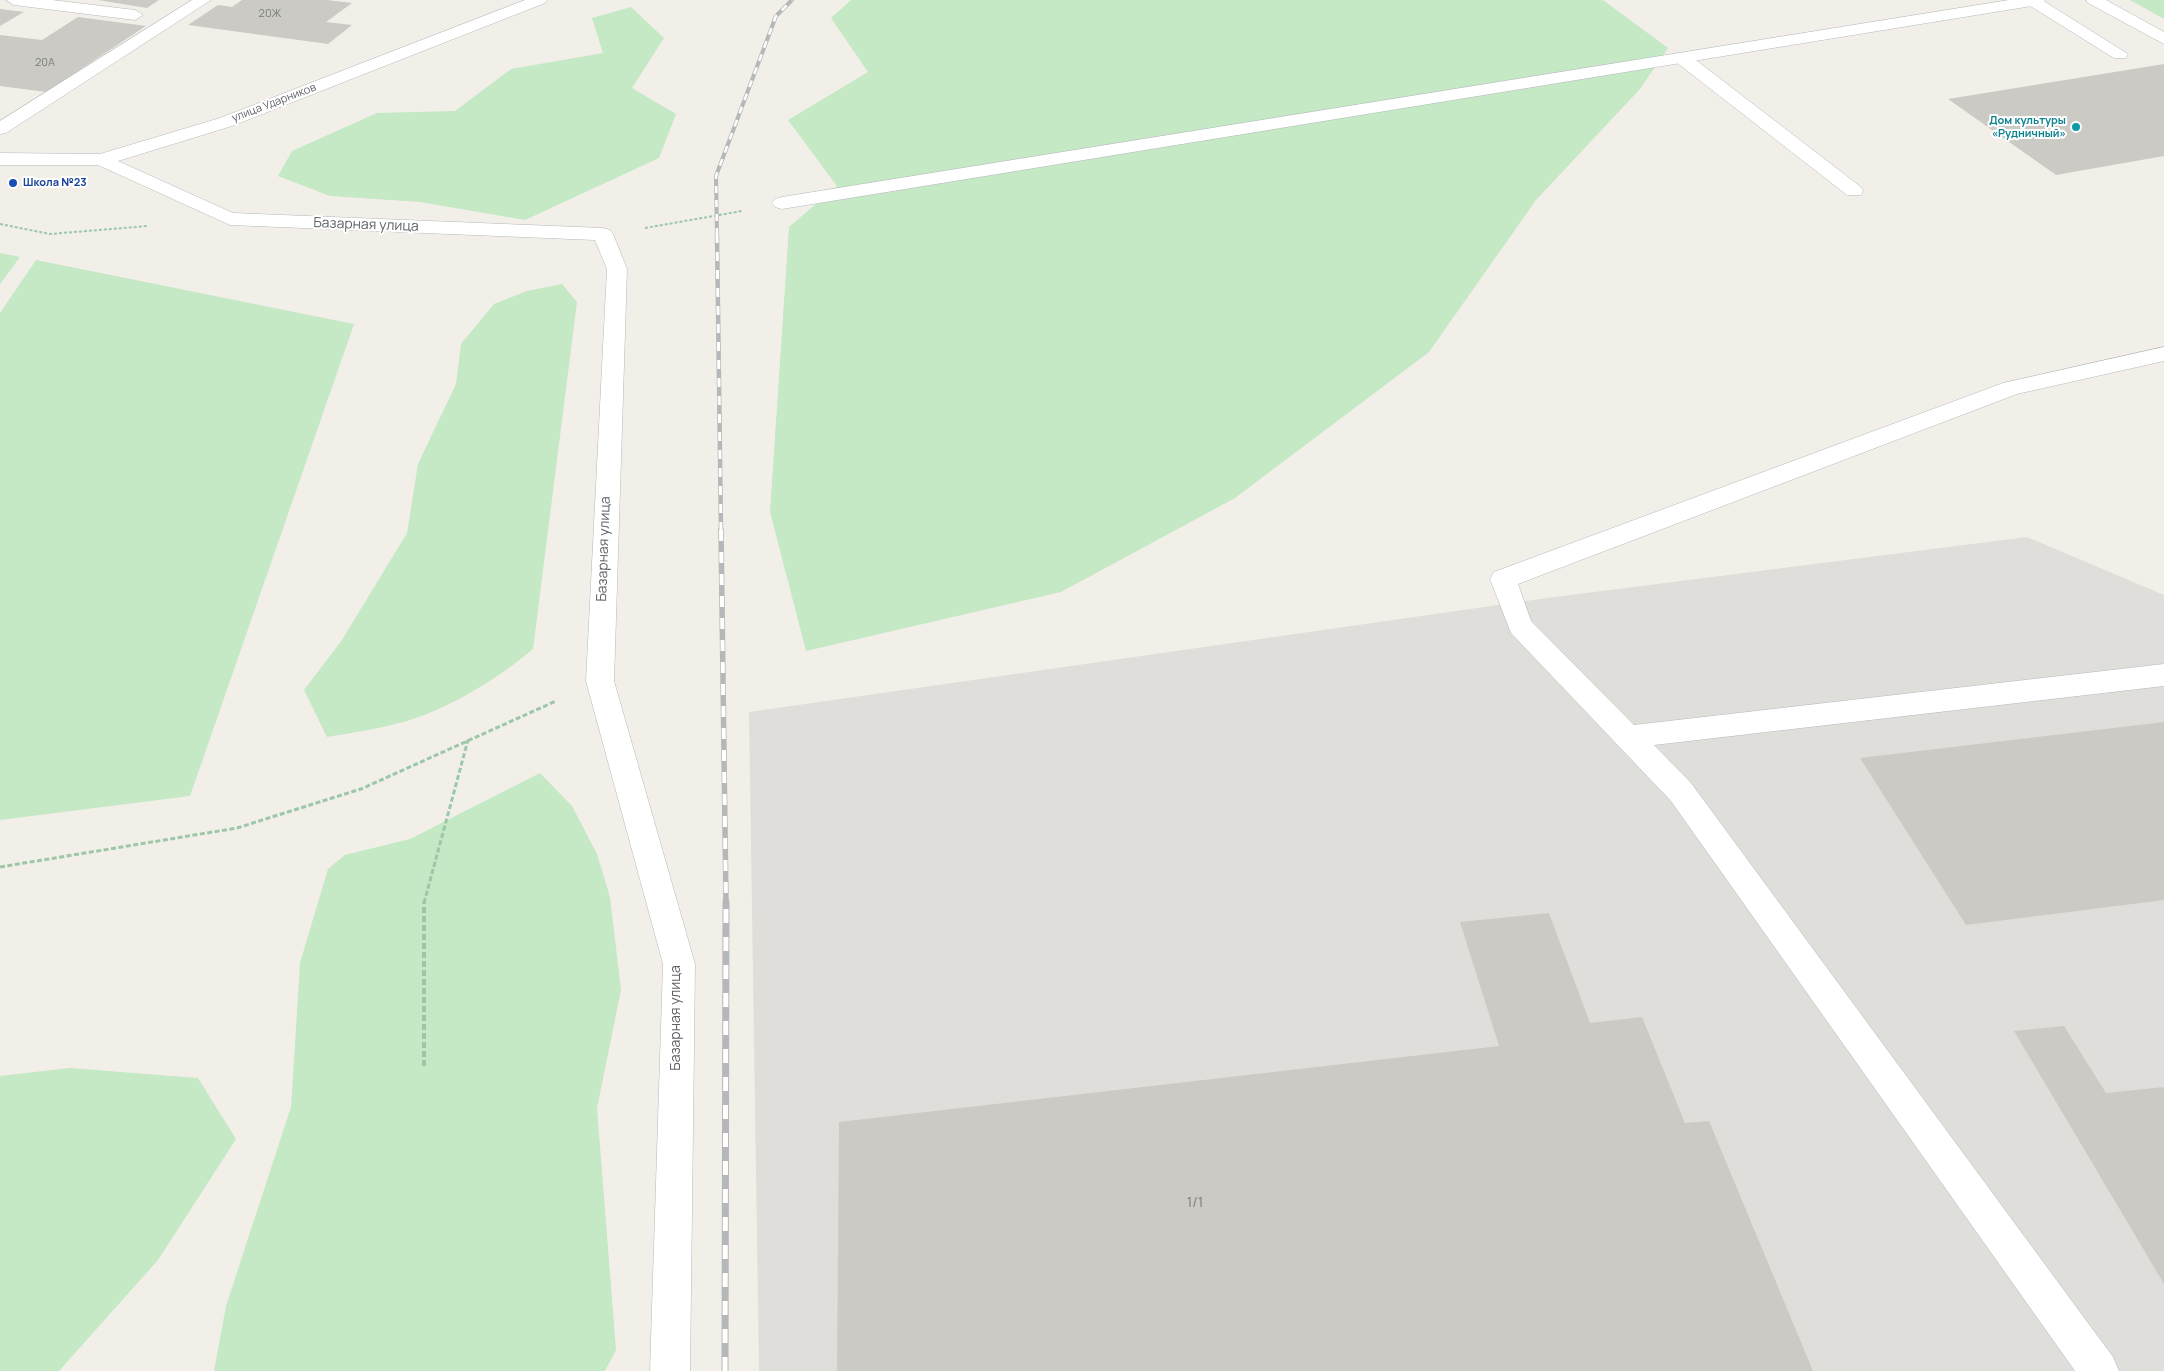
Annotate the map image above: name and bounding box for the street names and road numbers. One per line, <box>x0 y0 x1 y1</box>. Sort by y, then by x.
street label: улица Ударников <box>230 81 318 125</box>
street label: Базарная улица <box>313 215 419 235</box>
street label: Базарная улица <box>594 496 614 602</box>
street label: Базарная улица <box>668 965 684 1071</box>

